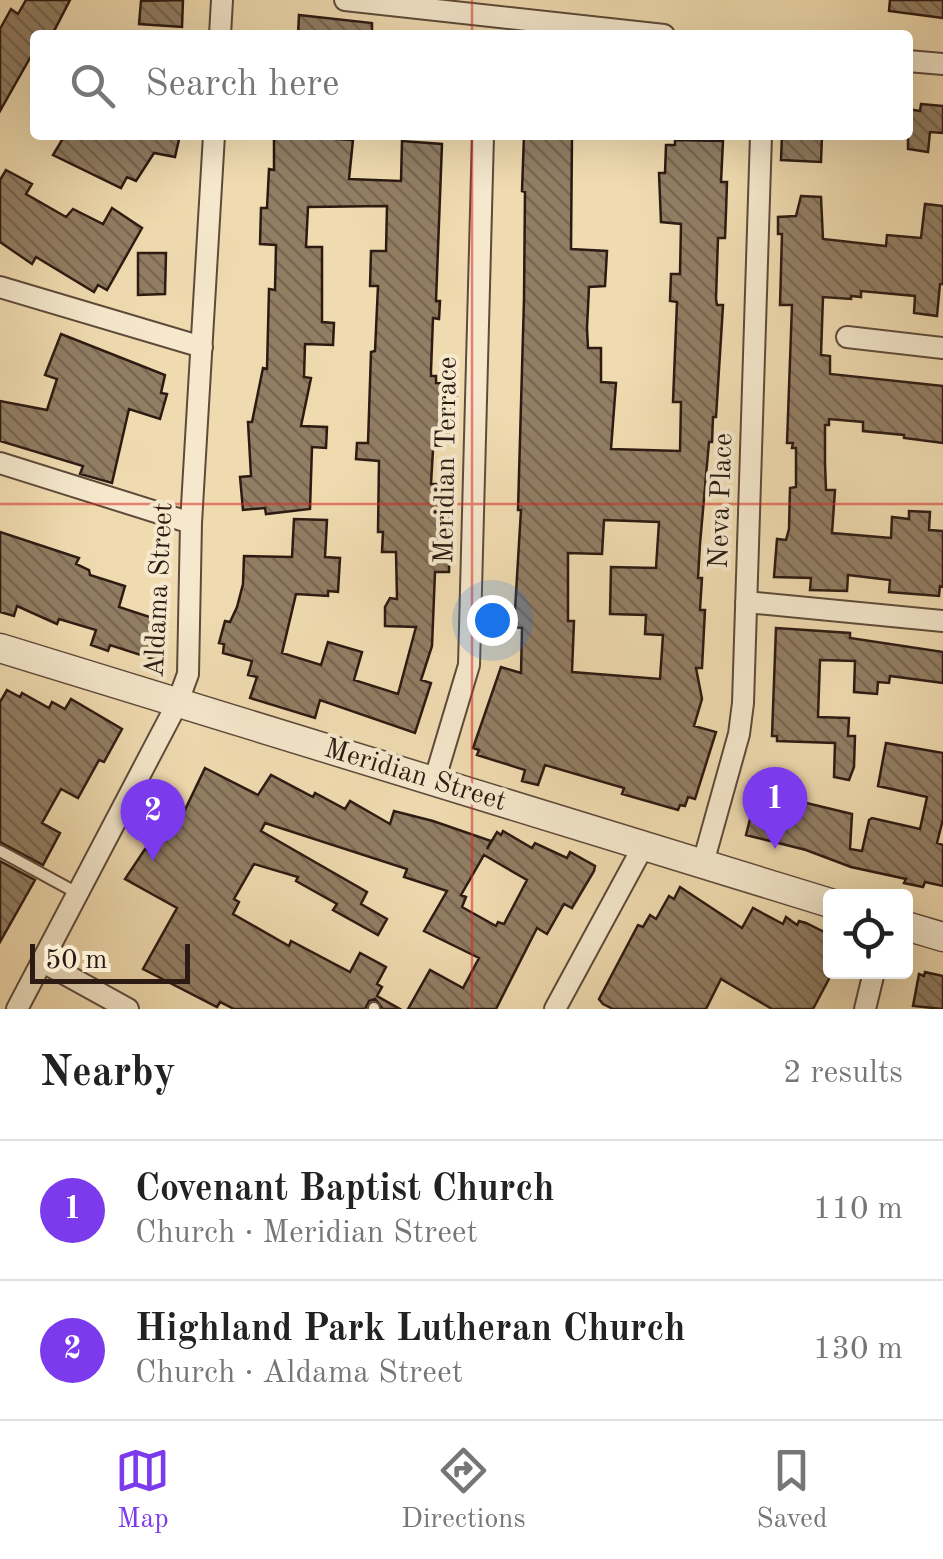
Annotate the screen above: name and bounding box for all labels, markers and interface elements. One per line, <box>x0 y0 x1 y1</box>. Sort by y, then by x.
search box <box>30 30 913 140</box>
icon: search <box>65 58 120 113</box>
text: Search here <box>145 66 340 104</box>
street label: Meridian Terrace <box>431 356 463 564</box>
street label: Neva Place <box>706 433 738 569</box>
street label: Aldama Street <box>141 502 179 678</box>
your location <box>467 595 518 646</box>
street label: Meridian Street <box>321 735 509 817</box>
pin: 1 <box>742 766 808 849</box>
pin: 2 <box>120 778 186 861</box>
map controls <box>823 889 913 979</box>
button: locate <box>823 889 913 979</box>
scale bar <box>30 939 190 984</box>
text: 50 m <box>45 947 108 975</box>
text: Nearby <box>40 1053 176 1095</box>
text: 2 results <box>783 1058 903 1090</box>
text: Covenant Baptist Church <box>135 1171 554 1209</box>
text: 1 <box>63 1194 82 1226</box>
text: 110 m <box>813 1194 903 1226</box>
text: Church · Meridian Street <box>135 1218 478 1250</box>
text: Highland Park Lutheran Church <box>135 1311 686 1349</box>
text: 2 <box>63 1334 82 1366</box>
text: 130 m <box>813 1334 903 1366</box>
text: Church · Aldama Street <box>135 1358 463 1390</box>
tab: Map <box>115 1443 170 1538</box>
tab: Directions <box>401 1443 526 1538</box>
tab: Saved <box>756 1443 828 1538</box>

